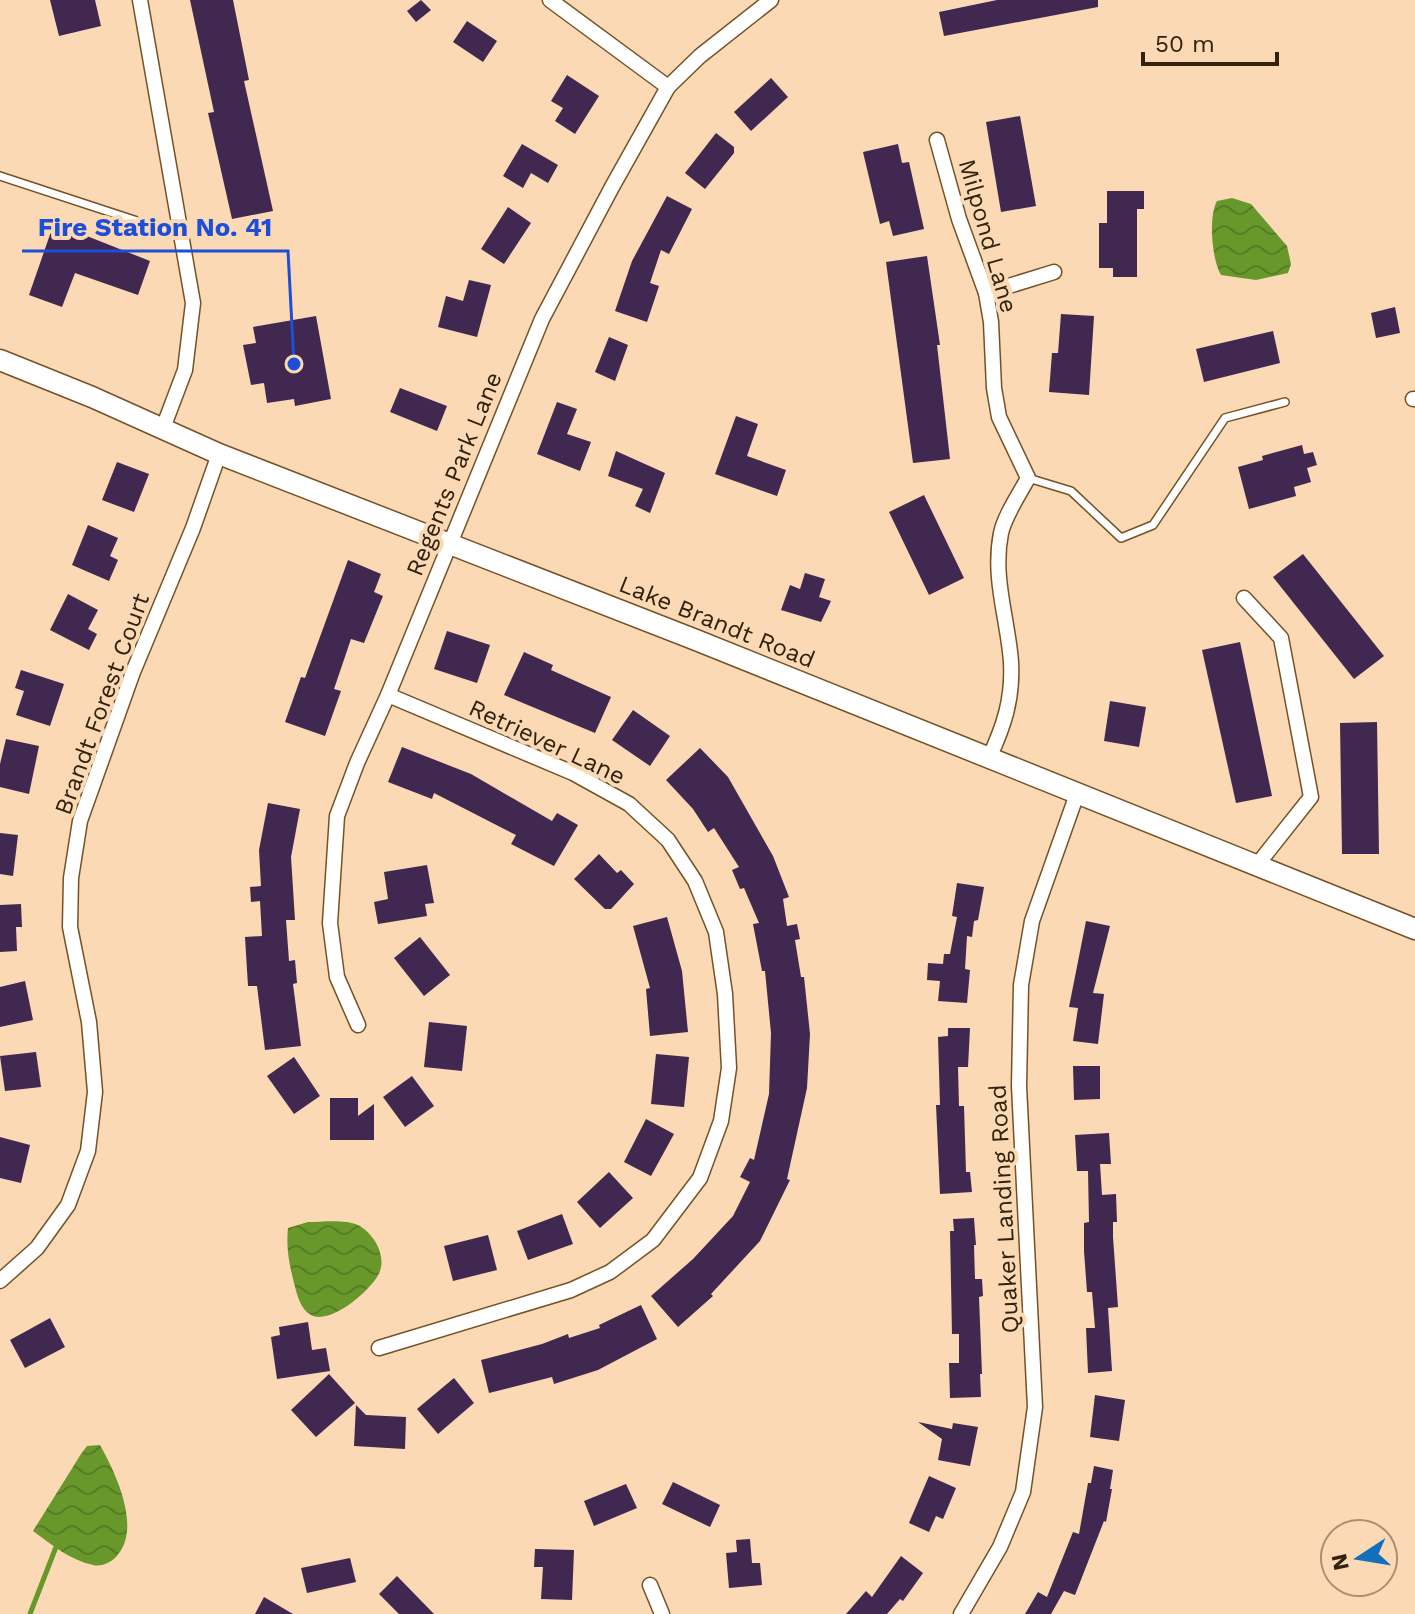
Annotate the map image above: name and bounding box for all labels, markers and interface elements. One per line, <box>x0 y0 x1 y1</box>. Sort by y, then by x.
scale bar <box>1143 16 1277 66</box>
text: 50 m <box>1155 30 1215 58</box>
street label: Milpond Lane <box>953 156 1023 316</box>
callout: Fire Station No. 41 <box>22 201 288 251</box>
text: Fire Station No. 41 <box>38 212 272 242</box>
street label: Regents Park Lane <box>400 368 508 580</box>
street label: Lake Brandt Road <box>615 570 819 674</box>
street label: Brandt Forest Court <box>49 589 155 819</box>
street label: Retriever Lane <box>464 694 630 790</box>
street label: Quaker Landing Road <box>983 1084 1025 1334</box>
north arrow <box>1319 1518 1399 1598</box>
text: N <box>1326 1551 1354 1573</box>

